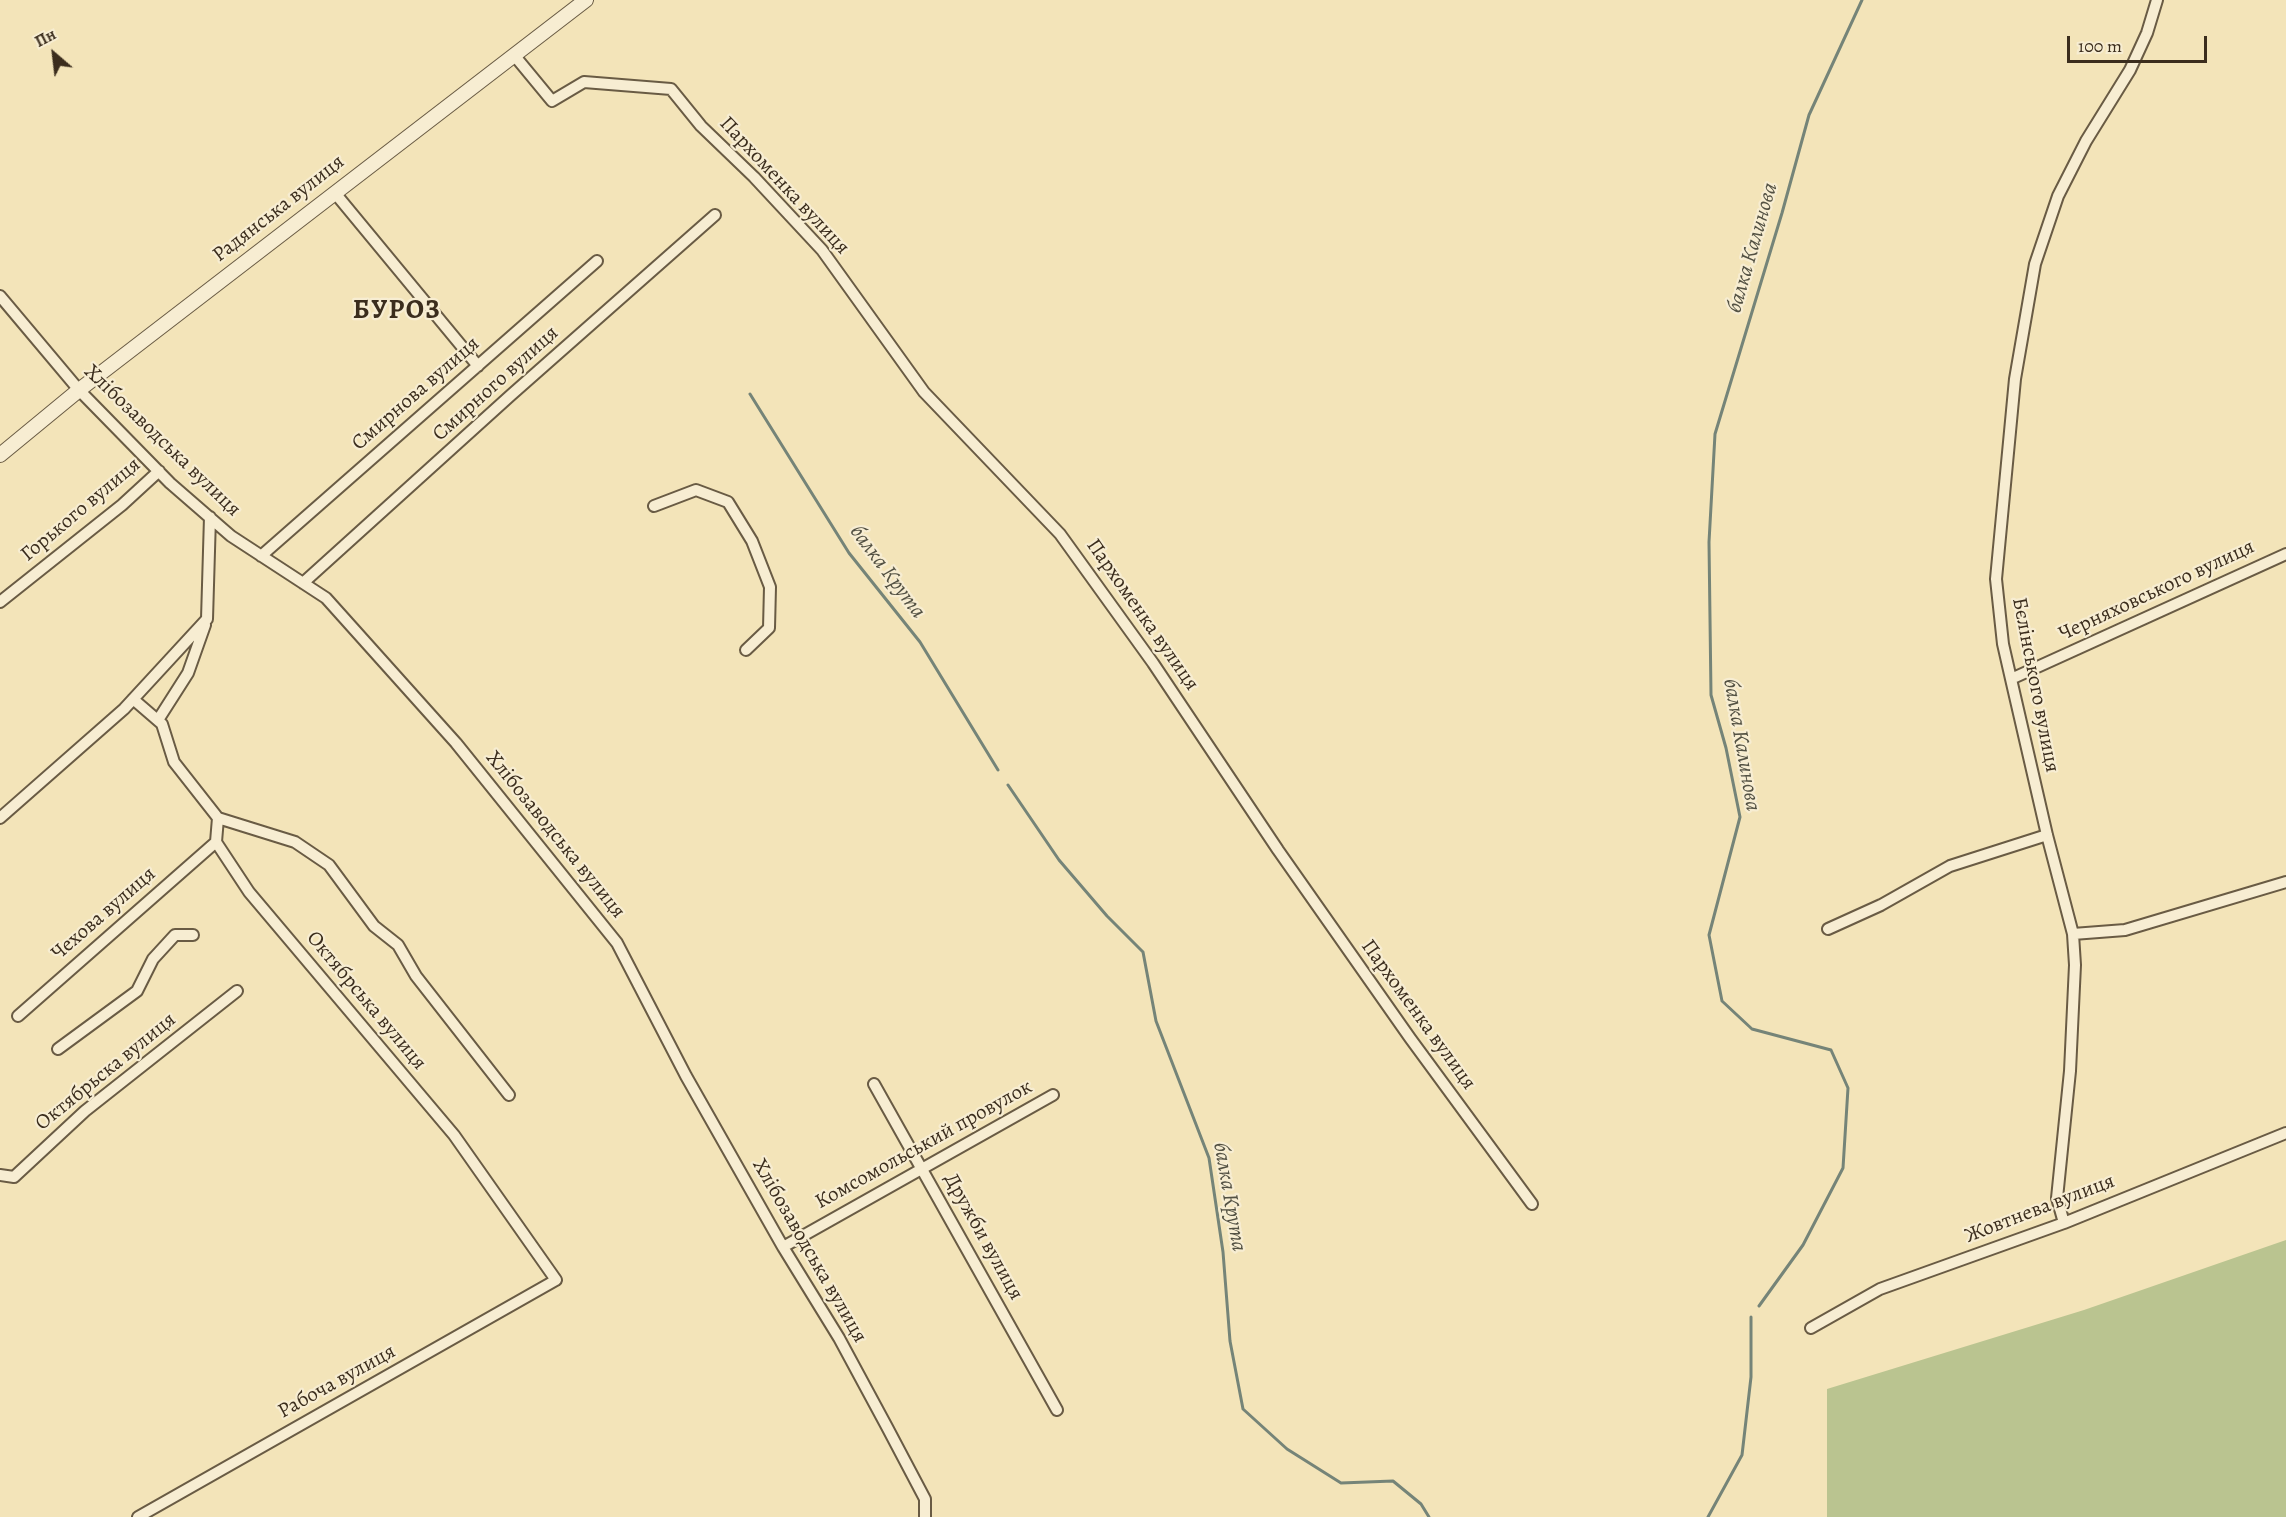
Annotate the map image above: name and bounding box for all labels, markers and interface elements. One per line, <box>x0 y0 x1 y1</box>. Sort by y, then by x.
text: Пн <box>31 23 60 53</box>
north arrow <box>24 24 84 84</box>
scale bar <box>2070 24 2210 62</box>
text: 100 m <box>2078 34 2122 58</box>
street label: Пархоменка вулиця <box>714 112 854 260</box>
street label: Радянська вулиця <box>208 150 350 268</box>
water label: балка Калинова <box>1722 180 1784 316</box>
district label: БУРОЗ <box>353 295 441 327</box>
street label: Смирного вулиця <box>428 321 564 447</box>
street label: Смирнова вулиця <box>347 332 485 456</box>
street label: Хлібозаводська вулиця <box>78 360 246 522</box>
street label: Горького вулиця <box>16 453 146 567</box>
water label: балка Крута <box>843 520 931 624</box>
street label: Пархоменка вулиця <box>1080 534 1204 696</box>
street label: Черняховського вулиця <box>2055 535 2259 647</box>
street label: Бєлінського вулиця <box>2006 595 2064 775</box>
water label: балка Калинова <box>1716 677 1766 813</box>
street label: Хлібозаводська вулиця <box>480 746 630 924</box>
street label: Чехова вулиця <box>47 862 161 966</box>
street label: Октябрська вулиця <box>301 926 431 1076</box>
street label: Пархоменка вулиця <box>1355 935 1481 1095</box>
street label: Октябрьска вулиця <box>31 1008 181 1136</box>
street label: Комсомольський провулок <box>811 1075 1037 1215</box>
water label: балка Крута <box>1206 1140 1252 1254</box>
street label: Хлібозаводська вулиця <box>746 1155 872 1347</box>
street label: Дружби вулиця <box>938 1169 1028 1305</box>
street label: Жовтнева вулиця <box>1962 1169 2118 1249</box>
street label: Рабоча вулиця <box>274 1339 400 1425</box>

